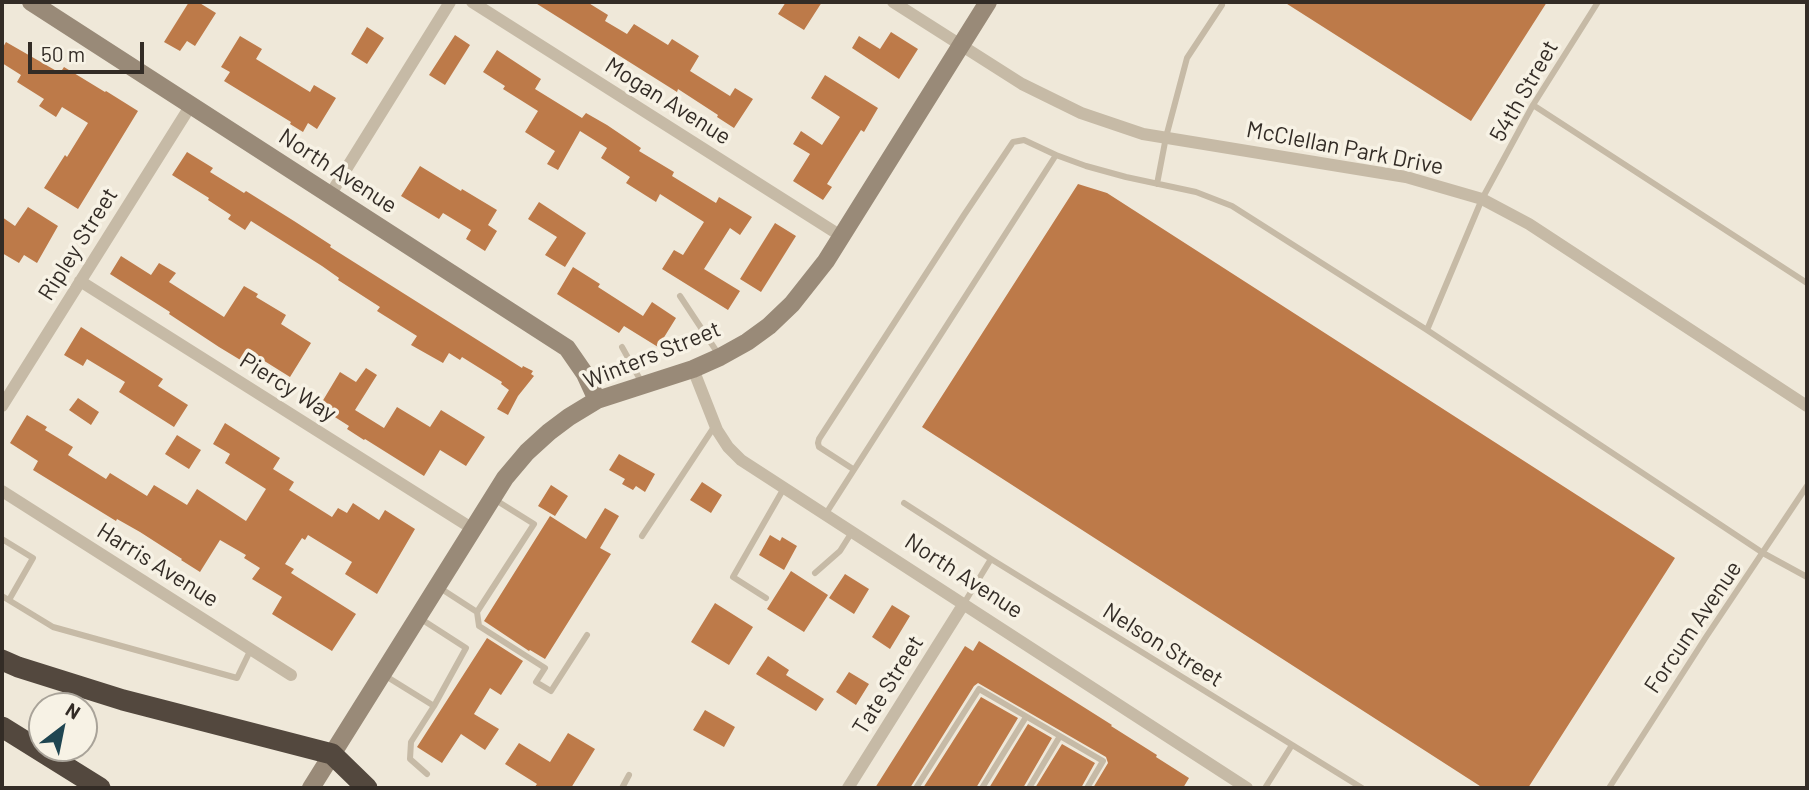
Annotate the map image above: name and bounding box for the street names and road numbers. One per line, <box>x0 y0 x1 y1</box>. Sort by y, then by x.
street label: 54th Street <box>1484 35 1564 147</box>
street label: Mogan Avenue <box>600 51 736 151</box>
street label: McClellan Park Drive <box>1244 115 1446 181</box>
street label: North Avenue <box>274 123 402 219</box>
street label: Ripley Street <box>32 182 124 306</box>
street label: Winters Street <box>579 315 725 395</box>
street label: Piercy Way <box>235 347 341 427</box>
street label: Harris Avenue <box>92 517 224 613</box>
street label: North Avenue <box>900 528 1028 624</box>
street label: Forcum Avenue <box>1639 555 1747 699</box>
street label: Nelson Street <box>1098 597 1228 693</box>
street label: Tate Street <box>847 630 929 740</box>

